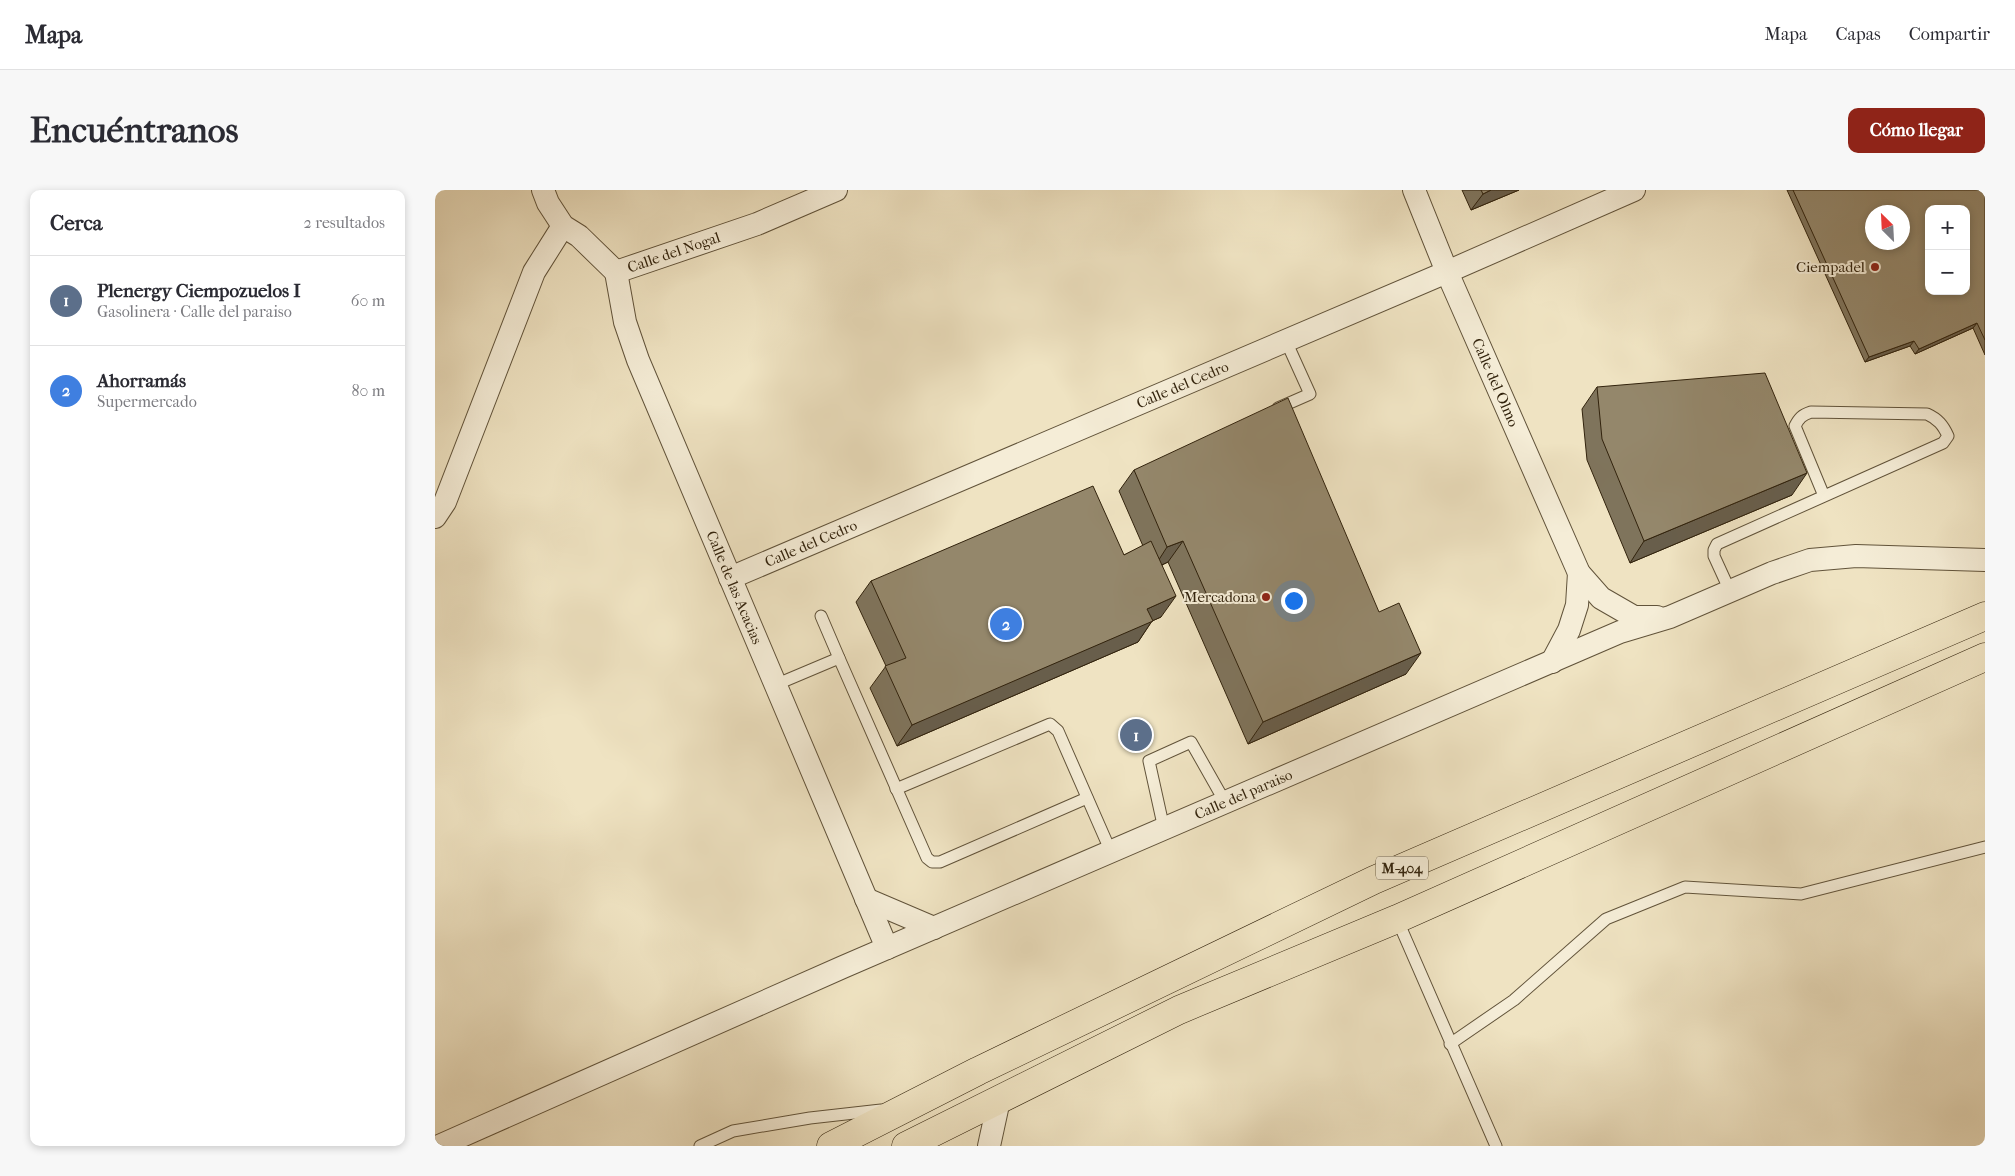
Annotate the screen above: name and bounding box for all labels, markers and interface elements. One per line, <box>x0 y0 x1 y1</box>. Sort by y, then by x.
text: Mapa <box>25 21 82 49</box>
text: Mapa <box>1765 24 1807 45</box>
text: Capas <box>1835 24 1881 45</box>
text: Compartir <box>1909 24 1990 45</box>
button: Cómo llegar <box>1848 108 1985 153</box>
text: Encuéntranos <box>30 110 238 151</box>
north arrow <box>1865 205 1910 250</box>
map controls <box>1925 205 1970 295</box>
button: + <box>1925 205 1970 250</box>
text: Cerca <box>50 211 102 235</box>
text: 2 resultados <box>304 213 385 232</box>
street label: Calle del Nogal <box>625 228 722 276</box>
button: − <box>1925 250 1970 295</box>
place label: Ciempadel <box>1796 258 1865 276</box>
marker: Ciempadel <box>1869 261 1881 273</box>
text: Plenergy Ciempozuelos I <box>97 280 301 302</box>
text: 1 <box>63 291 69 310</box>
text: 60 m <box>351 291 385 310</box>
text: Gasolinera · Calle del paraiso <box>97 302 292 321</box>
street label: Calle del Olmo <box>1468 335 1523 430</box>
street label: Calle del Cedro <box>1134 357 1232 412</box>
text: Ahorramás <box>97 370 186 392</box>
text: 2 <box>62 381 70 400</box>
text: 80 m <box>351 381 385 400</box>
text: Supermercado <box>97 392 197 411</box>
street label: Calle del Cedro <box>762 516 860 571</box>
street label: Calle de las Acacias <box>702 528 766 647</box>
place label: Mercadona <box>1184 588 1257 606</box>
your location <box>1281 588 1307 614</box>
marker: Mercadona <box>1260 591 1272 603</box>
pin: 2 <box>990 605 1022 643</box>
pin: 1 <box>1120 716 1152 754</box>
street label: Calle del paraiso <box>1192 765 1296 823</box>
road number: M-404 <box>1376 856 1428 880</box>

